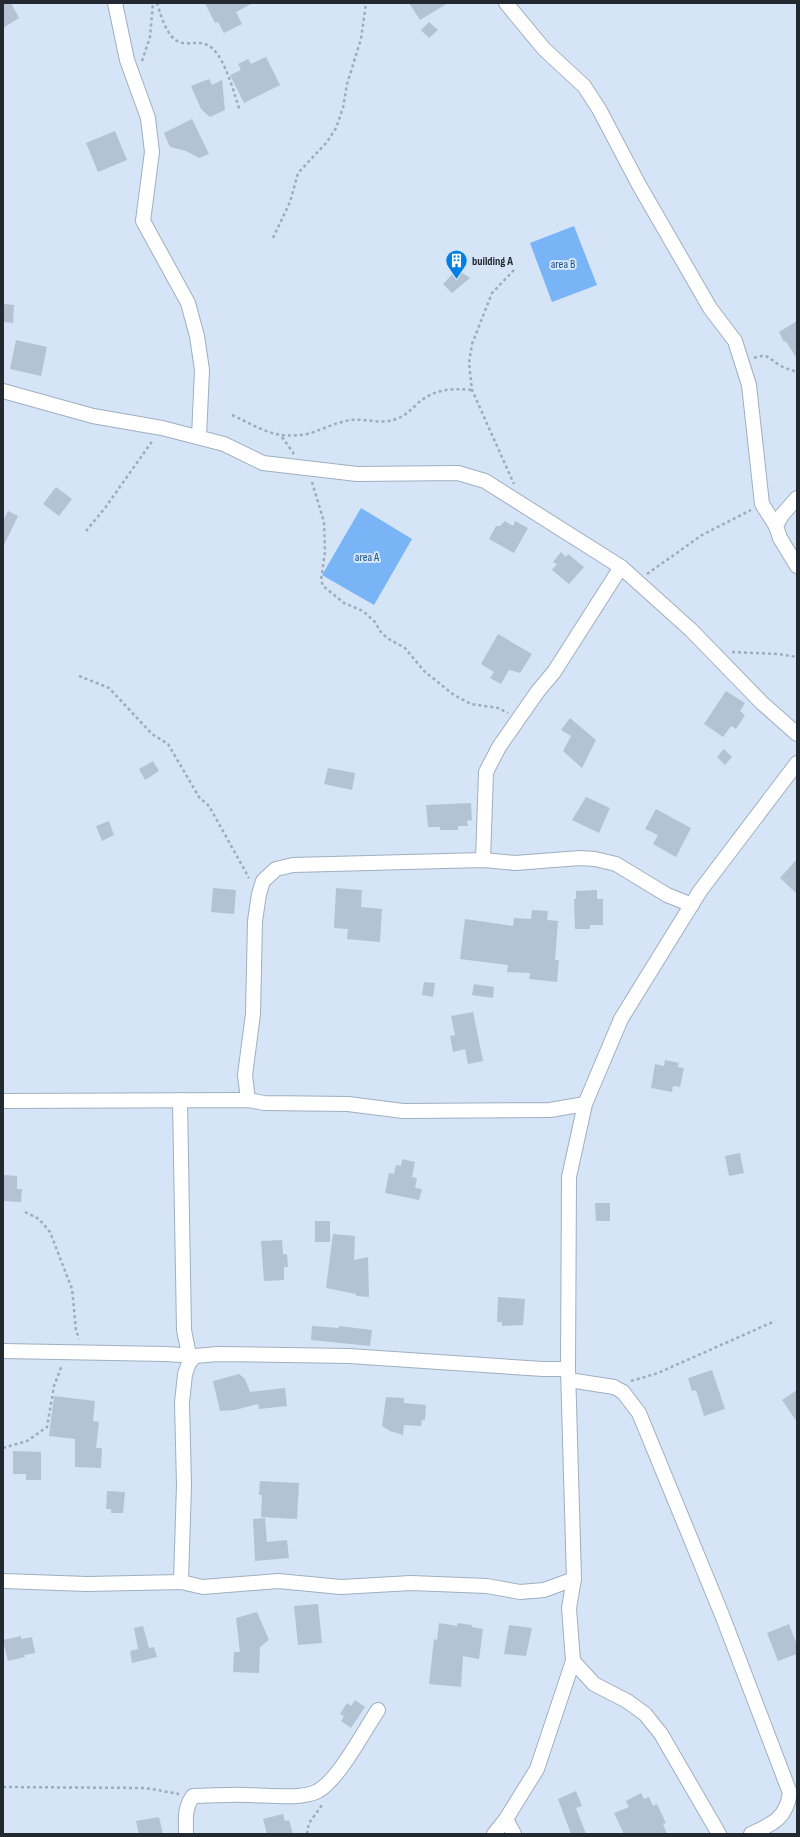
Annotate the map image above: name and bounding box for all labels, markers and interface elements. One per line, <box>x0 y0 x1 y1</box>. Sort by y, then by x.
building icon: building A <box>443 248 469 281</box>
place label: building A <box>472 254 513 269</box>
park label: area B <box>551 257 575 272</box>
park label: area A <box>355 550 380 565</box>

